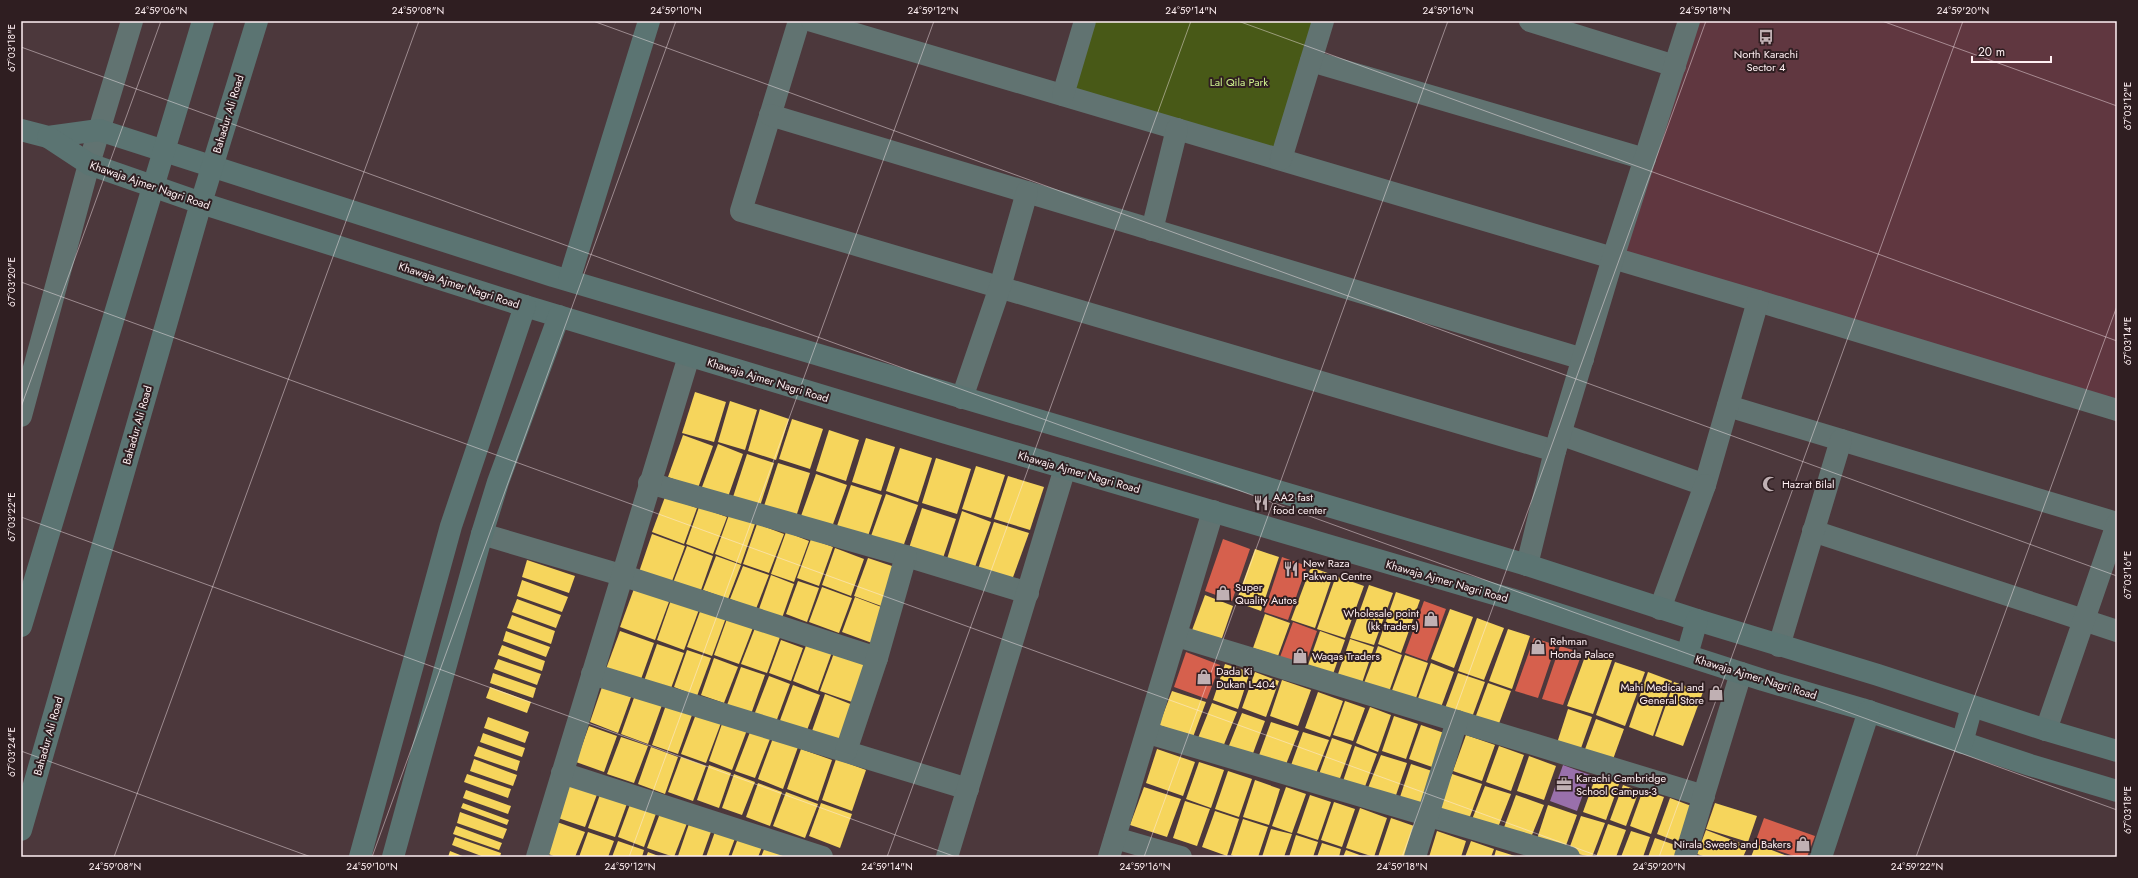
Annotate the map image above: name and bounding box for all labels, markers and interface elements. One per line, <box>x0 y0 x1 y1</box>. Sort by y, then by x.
text: 24°59'06"N <box>135 3 187 18</box>
text: 24°59'08"N <box>392 3 444 18</box>
text: 24°59'10"N <box>650 3 702 18</box>
text: 24°59'12"N <box>907 3 959 18</box>
text: 24°59'14"N <box>1165 3 1217 18</box>
text: 24°59'16"N <box>1422 3 1474 18</box>
text: 24°59'18"N <box>1680 3 1730 18</box>
text: 24°59'20"N <box>1937 3 1989 18</box>
text: 67°03'18"E <box>4 24 19 72</box>
bus stop icon: North Karachi Sector 4 <box>1757 28 1775 46</box>
scale bar <box>1972 38 2051 64</box>
text: 20 m <box>1978 43 2005 61</box>
place label: North Karachi Sector 4 <box>1734 46 1798 75</box>
street label: Bahadur Ali Road <box>208 73 248 155</box>
park label: Lal Qila Park <box>1210 74 1268 90</box>
text: 67°03'12"E <box>2120 82 2135 130</box>
street label: Khawaja Ajmer Nagri Road <box>88 157 212 213</box>
text: 67°03'20"E <box>4 257 19 307</box>
street label: Khawaja Ajmer Nagri Road <box>396 258 522 312</box>
text: 67°03'14"E <box>2120 317 2135 365</box>
street label: Khawaja Ajmer Nagri Road <box>705 354 831 406</box>
street label: Bahadur Ali Road <box>118 384 156 466</box>
street label: Khawaja Ajmer Nagri Road <box>1016 447 1142 497</box>
mosque icon: Hazrat Bilal <box>1761 475 1779 493</box>
place label: Hazrat Bilal <box>1782 476 1835 492</box>
place label: AA2 fast food center <box>1273 489 1327 518</box>
text: 67°03'22"E <box>4 492 19 542</box>
restaurant icon: AA2 fast food center <box>1252 494 1270 512</box>
text: 67°03'16"E <box>2120 551 2135 599</box>
place label: New Raza Pakwan Centre <box>1303 555 1372 584</box>
street label: Khawaja Ajmer Nagri Road <box>1384 556 1510 606</box>
restaurant icon: New Raza Pakwan Centre <box>1282 560 1300 578</box>
place label: Super Quality Autos <box>1235 579 1297 608</box>
shop icon: Super Quality Autos <box>1214 584 1232 602</box>
place label: Wholesale point (kk traders) <box>1343 605 1419 634</box>
shop icon: Wholesale point (kk traders) <box>1422 610 1440 628</box>
place label: Rehman Honda Palace <box>1550 633 1615 662</box>
shop icon: Rehman Honda Palace <box>1529 638 1547 656</box>
shop icon: Waqas Traders <box>1291 647 1309 665</box>
place label: Waqas Traders <box>1312 648 1380 664</box>
street label: Khawaja Ajmer Nagri Road <box>1693 651 1819 703</box>
place label: Dada Ki Dukan L-404 <box>1216 663 1276 692</box>
shop icon: Dada Ki Dukan L-404 <box>1195 668 1213 686</box>
place label: Mahi Medical and General Store <box>1620 679 1704 708</box>
shop icon: Mahi Medical and General Store <box>1707 684 1725 702</box>
street label: Bahadur Ali Road <box>29 695 67 777</box>
text: 67°03'24"E <box>4 727 19 777</box>
place label: Karachi Cambridge School Campus-3 <box>1576 770 1667 799</box>
office icon: Karachi Cambridge School Campus-3 <box>1555 775 1573 793</box>
text: 67°03'18"E <box>2120 786 2135 834</box>
shop icon: Nirala Sweets and Bakers <box>1794 835 1812 853</box>
place label: Nirala Sweets and Bakers <box>1674 836 1792 852</box>
text: 24°59'08"N <box>89 859 141 874</box>
text: 24°59'10"N <box>346 859 398 874</box>
text: 24°59'12"N <box>604 859 656 874</box>
text: 24°59'14"N <box>861 859 913 874</box>
text: 24°59'16"N <box>1119 859 1171 874</box>
text: 24°59'18"N <box>1377 859 1427 874</box>
text: 24°59'20"N <box>1633 859 1685 874</box>
text: 24°59'22"N <box>1891 859 1943 874</box>

